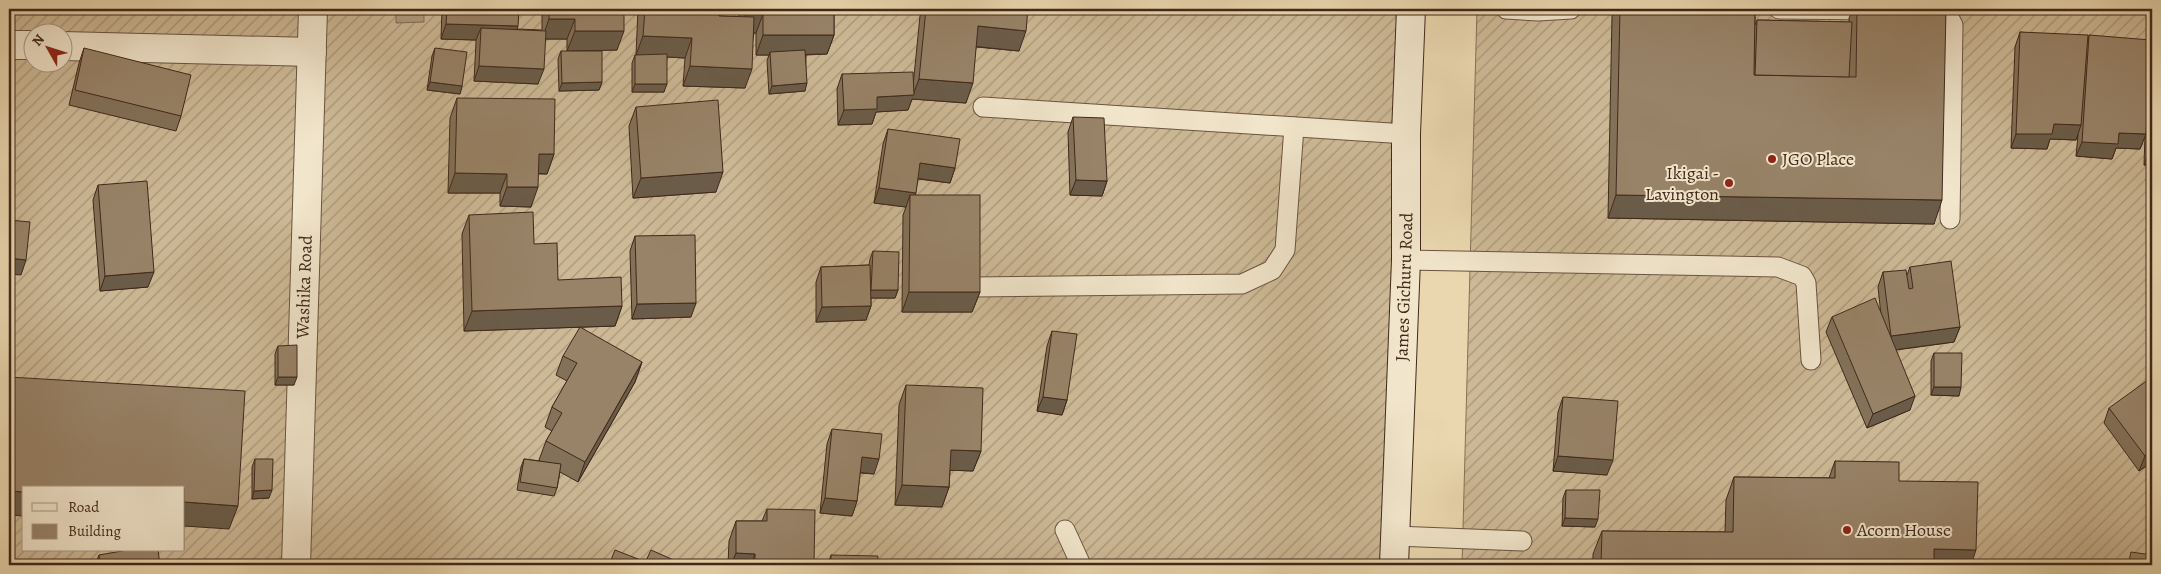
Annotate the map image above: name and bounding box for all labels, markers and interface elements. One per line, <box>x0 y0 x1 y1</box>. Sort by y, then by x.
north arrow <box>22 22 72 72</box>
text: N <box>28 30 49 50</box>
place label: JGO Place <box>1782 147 1854 171</box>
marker: JGO Place <box>1766 153 1778 165</box>
place label: Ikigai - Lavington <box>1645 161 1719 206</box>
marker: Ikigai - Lavington <box>1723 177 1735 189</box>
street label: James Gichuru Road <box>1389 212 1419 362</box>
street label: Washika Road <box>290 234 318 340</box>
legend <box>22 486 185 552</box>
text: Road <box>68 497 100 517</box>
place label: Acorn House <box>1856 518 1951 542</box>
text: Building <box>68 521 121 541</box>
marker: Acorn House <box>1841 524 1853 536</box>

